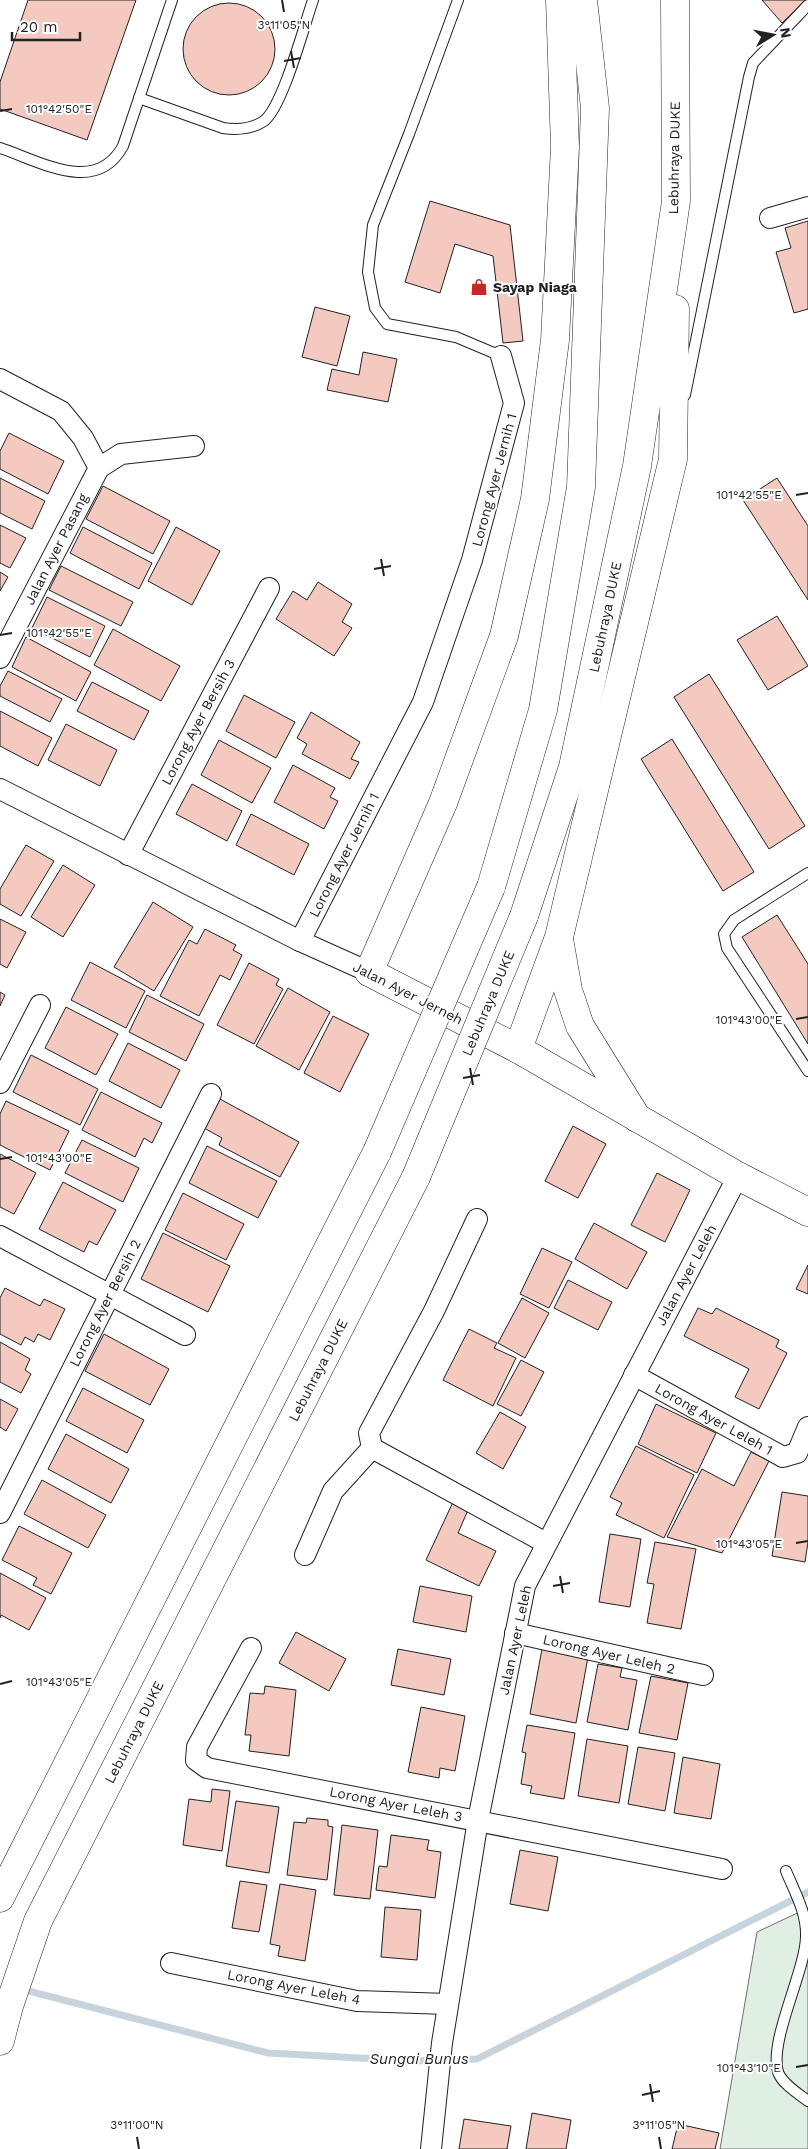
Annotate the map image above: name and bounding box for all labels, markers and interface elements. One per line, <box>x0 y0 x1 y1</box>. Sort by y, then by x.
scale bar <box>12 10 80 42</box>
north arrow <box>748 10 798 60</box>
text: 20 m <box>20 18 58 36</box>
text: 3°11'05"N <box>258 18 310 32</box>
text: N <box>777 26 795 39</box>
street label: Lebuhraya DUKE <box>665 101 683 215</box>
text: 101°42'50"E <box>26 102 92 116</box>
shop icon: Sayap Niaga <box>469 277 489 297</box>
place label: Sayap Niaga <box>493 279 578 295</box>
street label: Lorong Ayer Jernih 1 <box>469 412 519 548</box>
text: 101°42'55"E <box>716 488 782 502</box>
street label: Jalan Ayer Pasang <box>21 490 91 607</box>
street label: Lebuhraya DUKE <box>585 560 625 674</box>
text: 101°42'55"E <box>26 626 92 640</box>
street label: Lorong Ayer Bersih 3 <box>158 656 238 788</box>
street label: Lorong Ayer Jernih 1 <box>306 790 382 920</box>
street label: Lebuhraya DUKE <box>459 948 517 1058</box>
street label: Jalan Ayer Jerneh <box>350 958 466 1028</box>
text: 101°43'00"E <box>716 1013 783 1027</box>
text: 101°43'00"E <box>26 1151 93 1165</box>
street label: Jalan Ayer Leleh <box>653 1222 719 1328</box>
street label: Lorong Ayer Bersih 2 <box>66 1237 144 1369</box>
street label: Lebuhraya DUKE <box>285 1316 351 1424</box>
street label: Lorong Ayer Leleh 1 <box>652 1380 776 1458</box>
text: 101°43'05"E <box>716 1537 782 1551</box>
street label: Jalan Ayer Leleh <box>496 1584 534 1696</box>
street label: Lorong Ayer Leleh 2 <box>541 1631 677 1677</box>
text: 101°43'05"E <box>26 1675 92 1689</box>
street label: Lebuhraya DUKE <box>101 1678 167 1786</box>
street label: Lorong Ayer Leleh 3 <box>328 1783 464 1825</box>
street label: Lorong Ayer Leleh 4 <box>226 1966 362 2008</box>
water label: Sungai Bunus <box>369 2050 469 2068</box>
text: 101°43'10"E <box>717 2061 781 2075</box>
text: 3°11'00"N <box>110 2118 164 2132</box>
text: 3°11'05"N <box>633 2118 685 2132</box>

